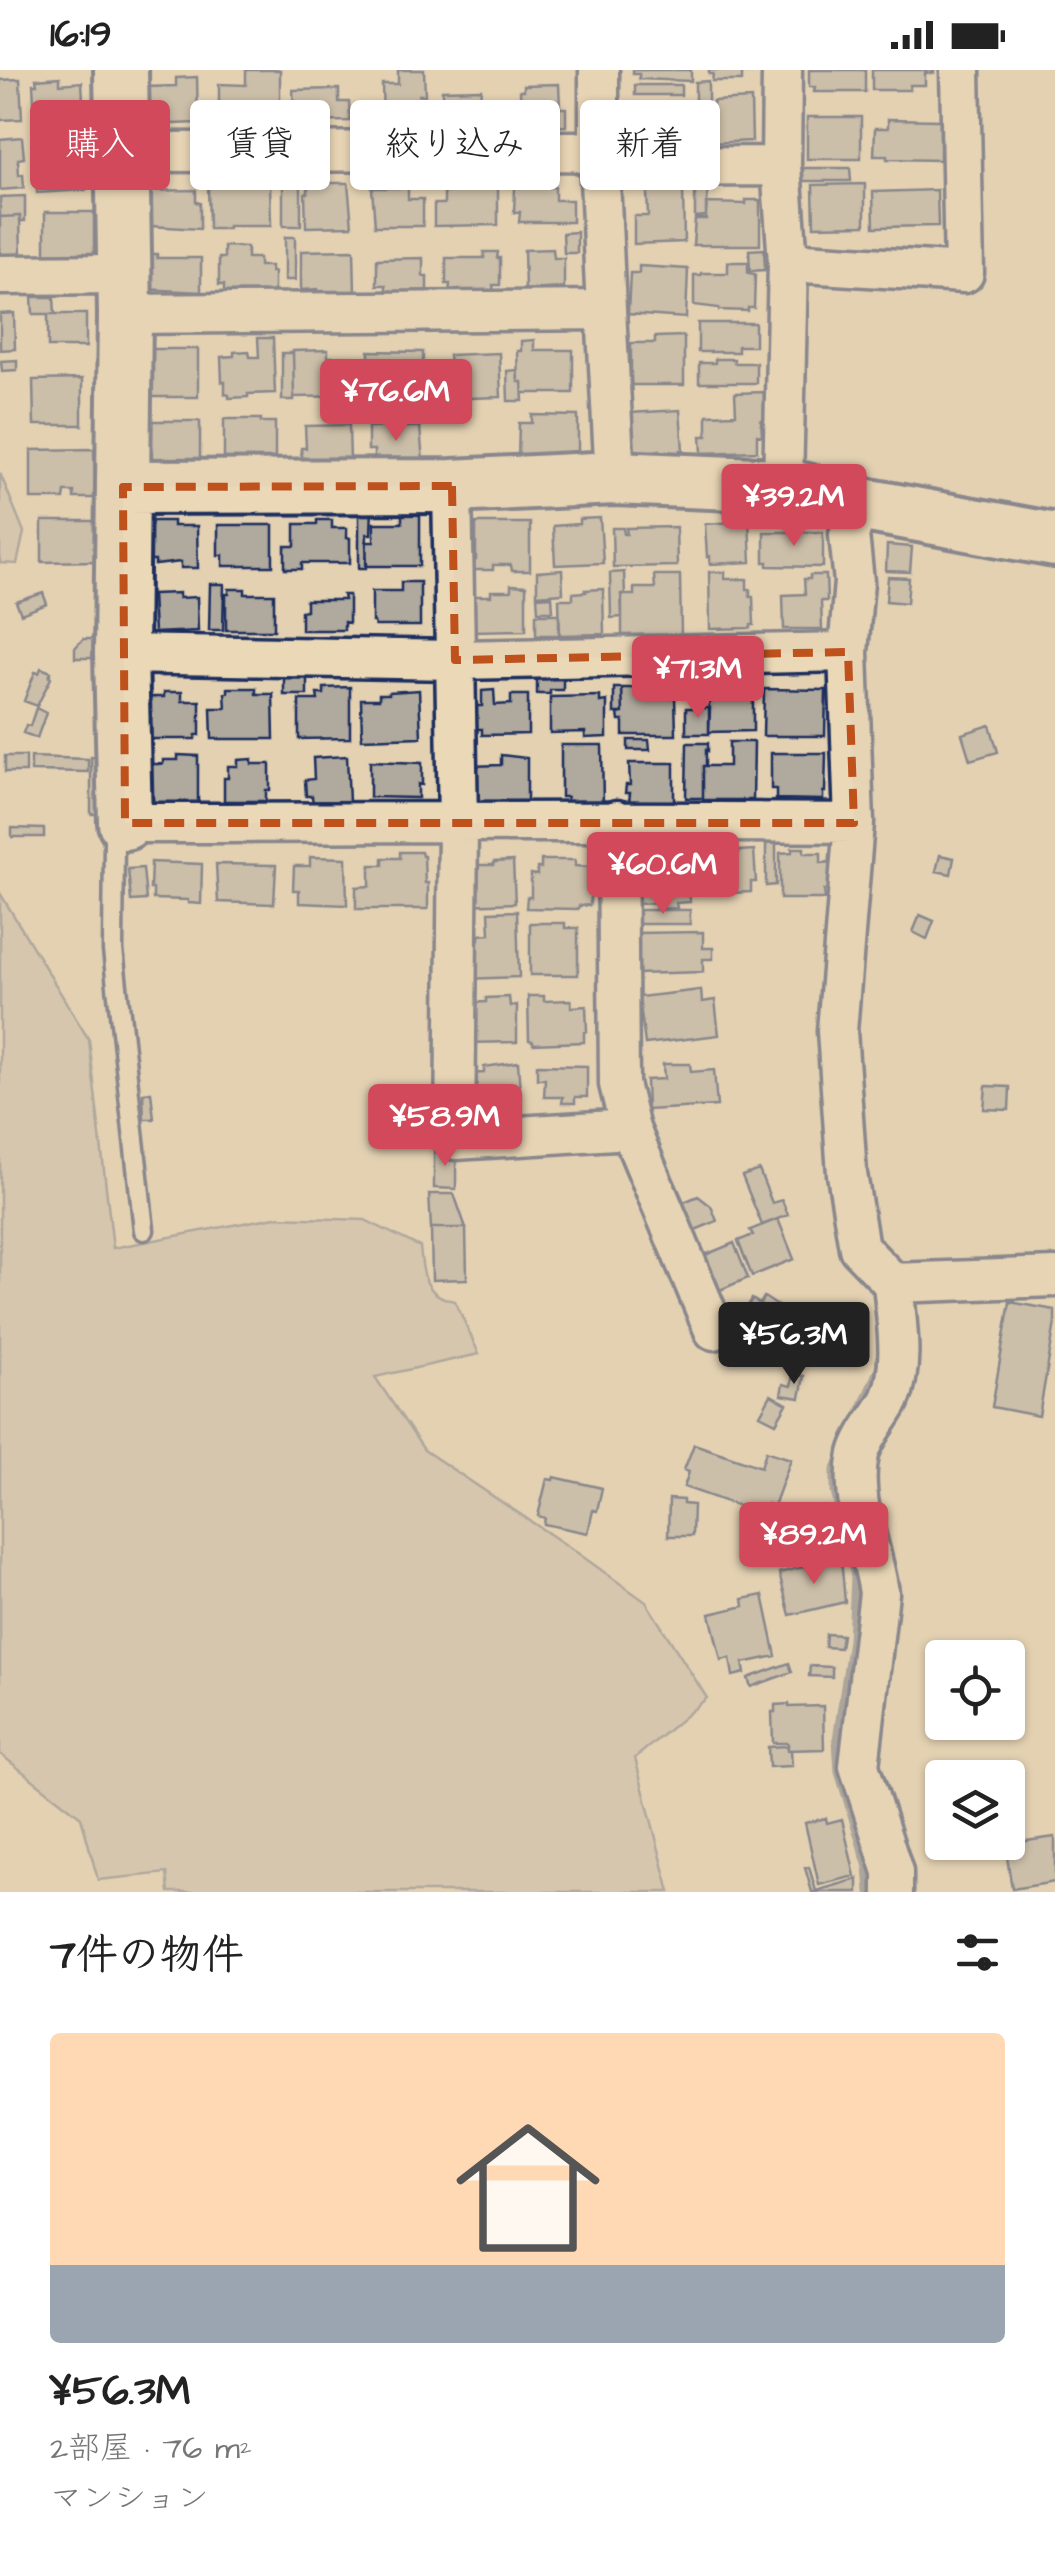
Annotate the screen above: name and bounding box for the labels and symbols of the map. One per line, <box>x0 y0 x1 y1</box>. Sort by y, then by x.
pin: ¥76.6M <box>315 359 477 444</box>
pin: ¥39.2M <box>713 464 875 549</box>
pin: ¥71.3M <box>617 636 779 721</box>
pin: ¥60.6M <box>582 832 744 917</box>
pin: ¥58.9M <box>364 1084 526 1169</box>
pin: ¥56.3M <box>713 1302 875 1387</box>
pin: ¥89.2M <box>733 1502 895 1587</box>

